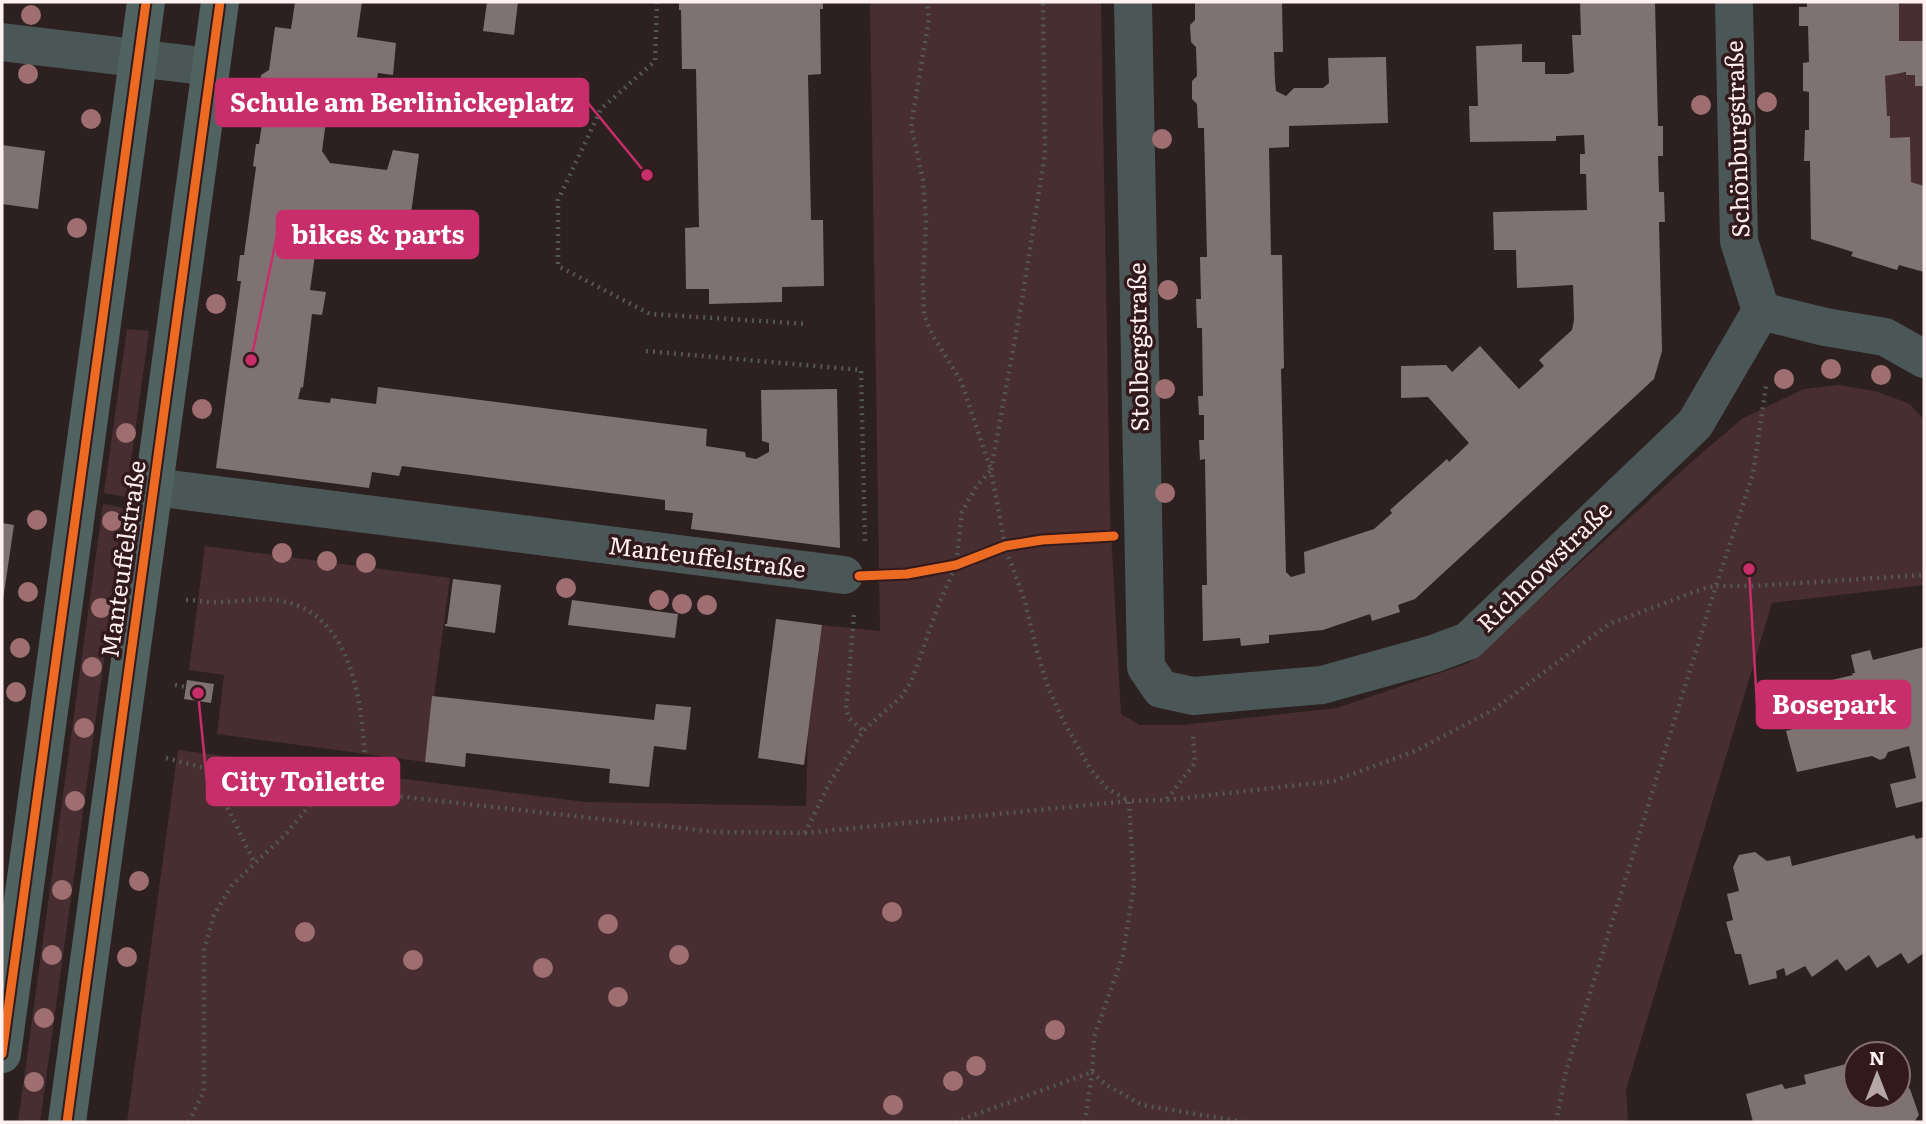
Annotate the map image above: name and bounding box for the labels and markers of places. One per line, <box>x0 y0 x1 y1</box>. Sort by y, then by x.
callout: Schule am Berlinickeplatz <box>216 79 588 126</box>
callout: bikes & parts <box>277 211 478 258</box>
callout: Bosepark <box>1757 681 1910 728</box>
callout: City Toilette <box>207 758 399 805</box>

